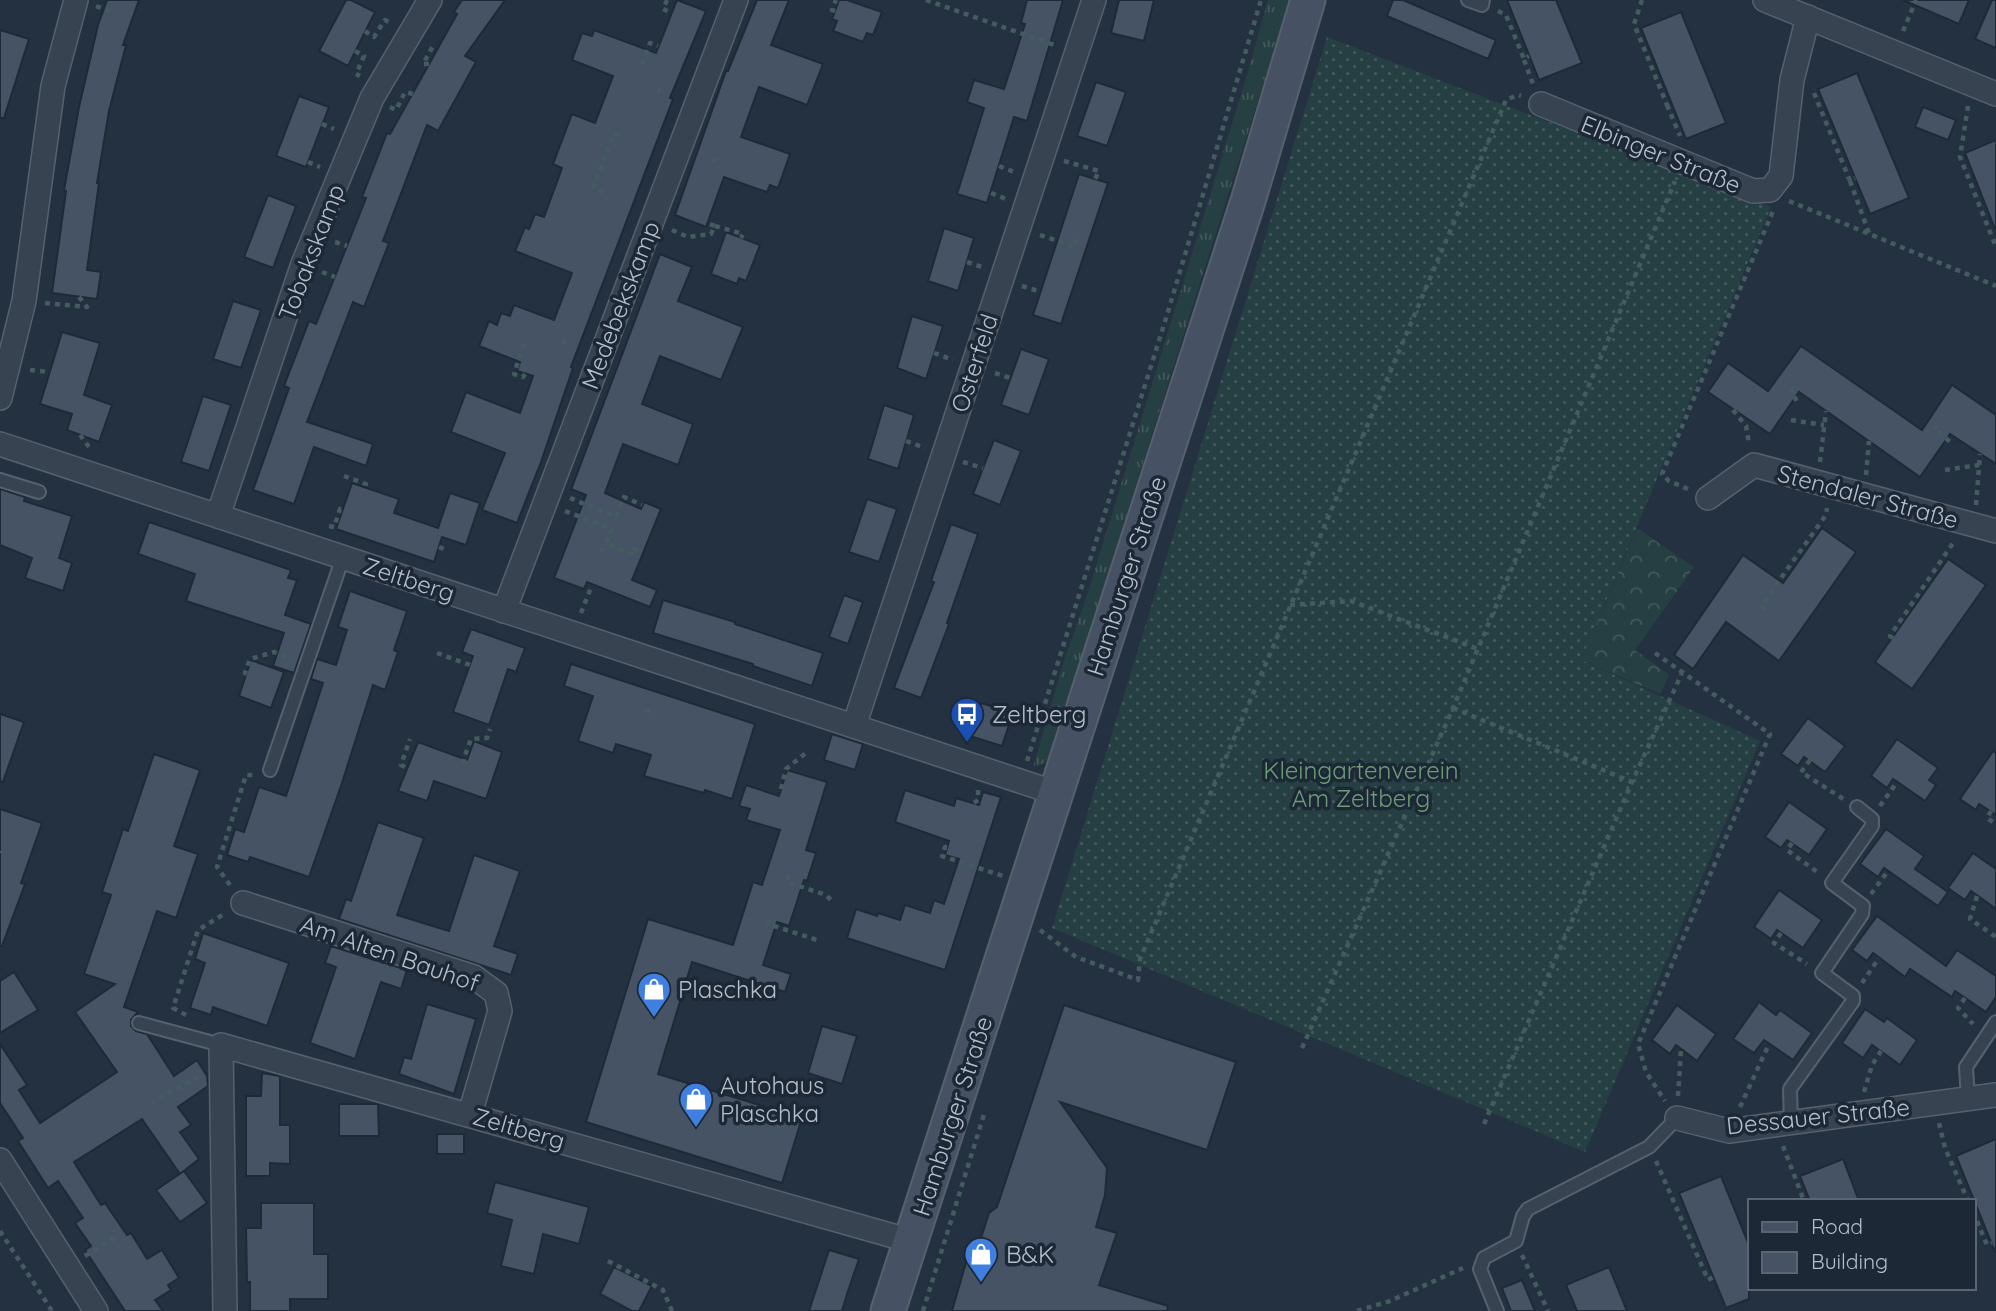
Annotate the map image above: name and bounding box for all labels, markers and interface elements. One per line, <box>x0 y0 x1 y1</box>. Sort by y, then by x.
street label: Elbinger Straße <box>1577 108 1745 200</box>
street label: Tobakskamp <box>271 180 351 324</box>
street label: Medebekskamp <box>574 217 666 393</box>
street label: Osterfeld <box>944 310 1004 416</box>
street label: Stendaler Straße <box>1774 457 1962 535</box>
street label: Hamburger Straße <box>1080 473 1172 679</box>
street label: Zeltberg <box>359 550 459 608</box>
bus stop icon: Zeltberg <box>948 695 986 744</box>
place label: Zeltberg <box>992 699 1086 729</box>
park label: Kleingartenverein Am Zeltberg <box>1263 755 1459 813</box>
street label: Am Alten Bauhof <box>297 908 484 998</box>
shop icon: Plaschka <box>635 970 673 1019</box>
place label: Plaschka <box>678 974 777 1004</box>
street label: Hamburger Straße <box>906 1013 998 1219</box>
place label: Autohaus Plaschka <box>720 1070 824 1128</box>
shop icon: Autohaus Plaschka <box>677 1080 715 1129</box>
street label: Dessauer Straße <box>1725 1091 1911 1141</box>
street label: Zeltberg <box>469 1101 569 1155</box>
legend <box>1748 1199 1975 1290</box>
text: Road <box>1811 1213 1863 1239</box>
shop icon: B&K <box>962 1235 1000 1284</box>
place label: B&K <box>1006 1239 1054 1269</box>
text: Building <box>1811 1248 1888 1274</box>

